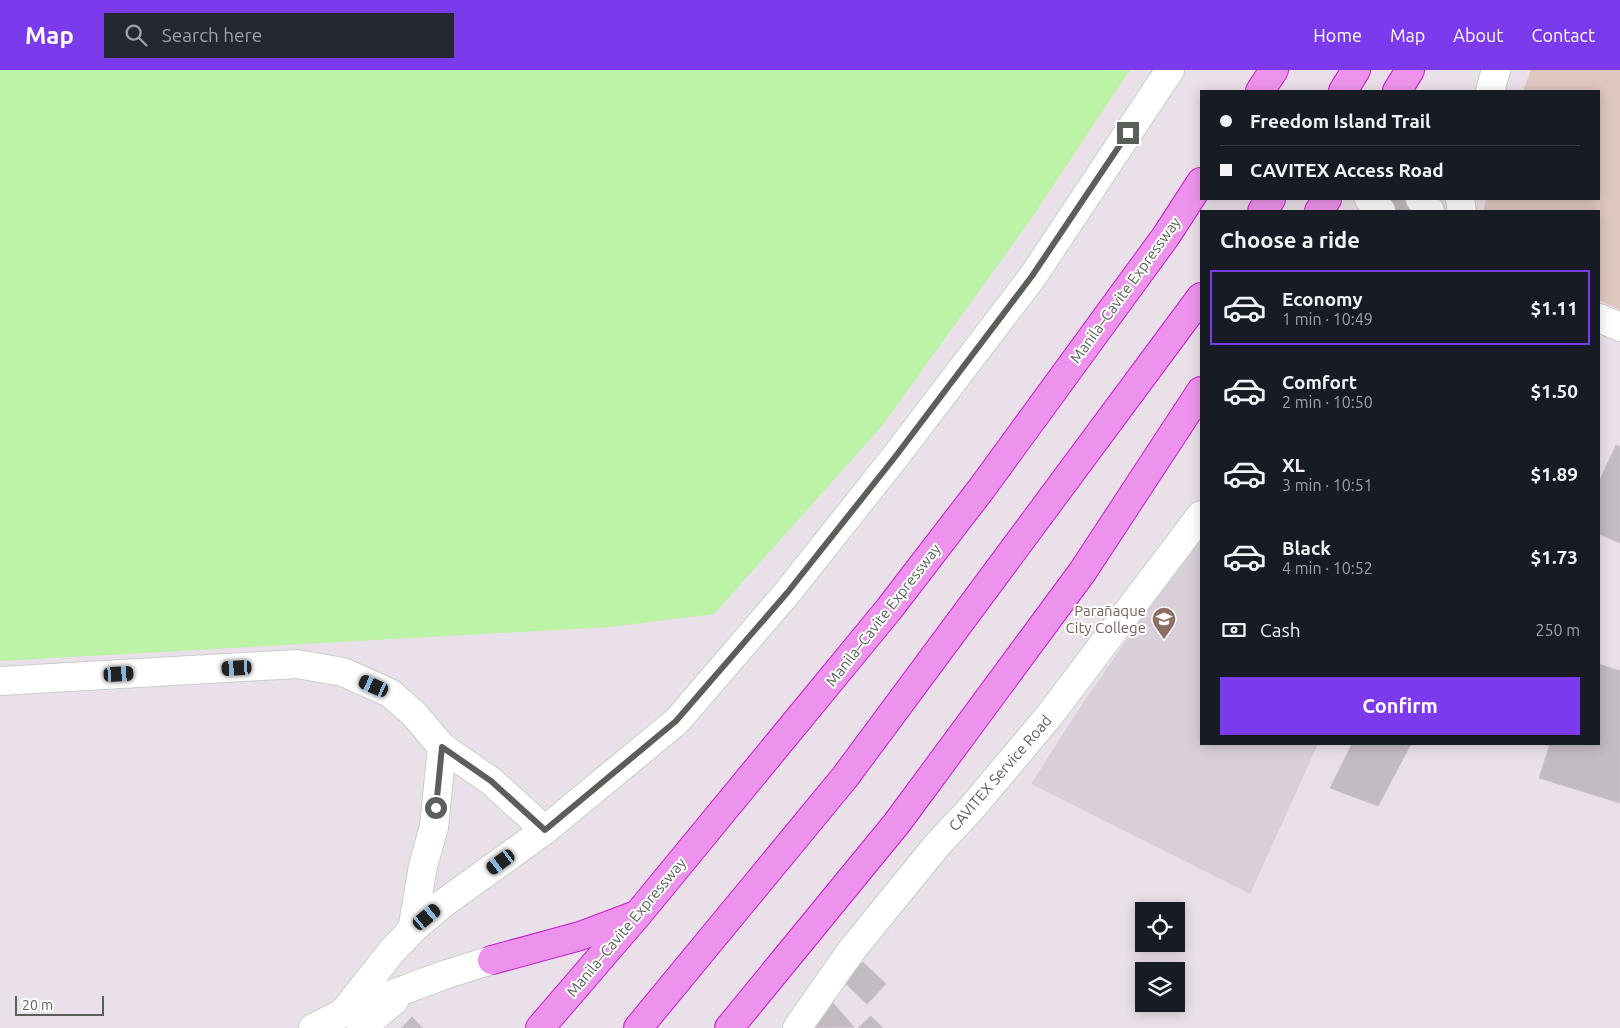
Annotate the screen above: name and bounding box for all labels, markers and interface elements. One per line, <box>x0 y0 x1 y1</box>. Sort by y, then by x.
search box <box>104 13 454 58</box>
icon: search <box>122 21 150 49</box>
text: Map <box>25 22 74 49</box>
text: Search here <box>162 24 262 46</box>
text: Home <box>1313 25 1362 45</box>
text: Map <box>1390 25 1425 45</box>
text: About <box>1453 25 1503 45</box>
text: Contact <box>1531 25 1595 45</box>
text: Freedom Island Trail <box>1250 110 1431 132</box>
route end <box>1117 122 1139 144</box>
text: CAVITEX Access Road <box>1250 159 1444 181</box>
street label: Manila–Cavite Expressway <box>1066 214 1184 366</box>
text: Choose a ride <box>1220 227 1360 252</box>
icon: car <box>1222 285 1267 330</box>
text: Economy <box>1282 288 1363 310</box>
text: $1.11 <box>1530 297 1578 319</box>
text: 1 min · 10:49 <box>1282 310 1373 328</box>
icon: car <box>1222 368 1267 413</box>
text: Comfort <box>1282 371 1357 393</box>
text: $1.50 <box>1530 380 1578 402</box>
text: 2 min · 10:50 <box>1282 393 1373 411</box>
icon: car <box>1222 451 1267 496</box>
text: XL <box>1282 454 1305 476</box>
text: $1.89 <box>1530 463 1578 485</box>
text: 3 min · 10:51 <box>1282 476 1373 494</box>
icon: car <box>1222 534 1267 579</box>
text: Black <box>1282 537 1331 559</box>
street label: Manila–Cavite Expressway <box>822 540 944 690</box>
text: $1.73 <box>1530 546 1578 568</box>
text: 4 min · 10:52 <box>1282 559 1373 577</box>
place label: Parañaque City College <box>1066 602 1146 636</box>
school or university icon: Parañaque City College <box>1151 606 1177 640</box>
icon: cash <box>1220 616 1248 644</box>
text: Cash <box>1260 619 1301 641</box>
text: 250 m <box>1535 621 1580 639</box>
car <box>221 660 252 676</box>
car <box>103 666 134 682</box>
car <box>357 673 390 699</box>
button: Confirm <box>1220 677 1580 735</box>
street label: CAVITEX Service Road <box>945 712 1055 834</box>
route start <box>425 797 447 819</box>
car <box>484 847 517 877</box>
street label: Manila–Cavite Expressway <box>563 854 689 1000</box>
car <box>410 902 443 932</box>
map controls <box>1135 902 1185 1012</box>
button: locate <box>1135 902 1185 952</box>
button: layers <box>1135 962 1185 1012</box>
scale bar <box>15 993 104 1016</box>
text: 20 m <box>22 997 53 1013</box>

